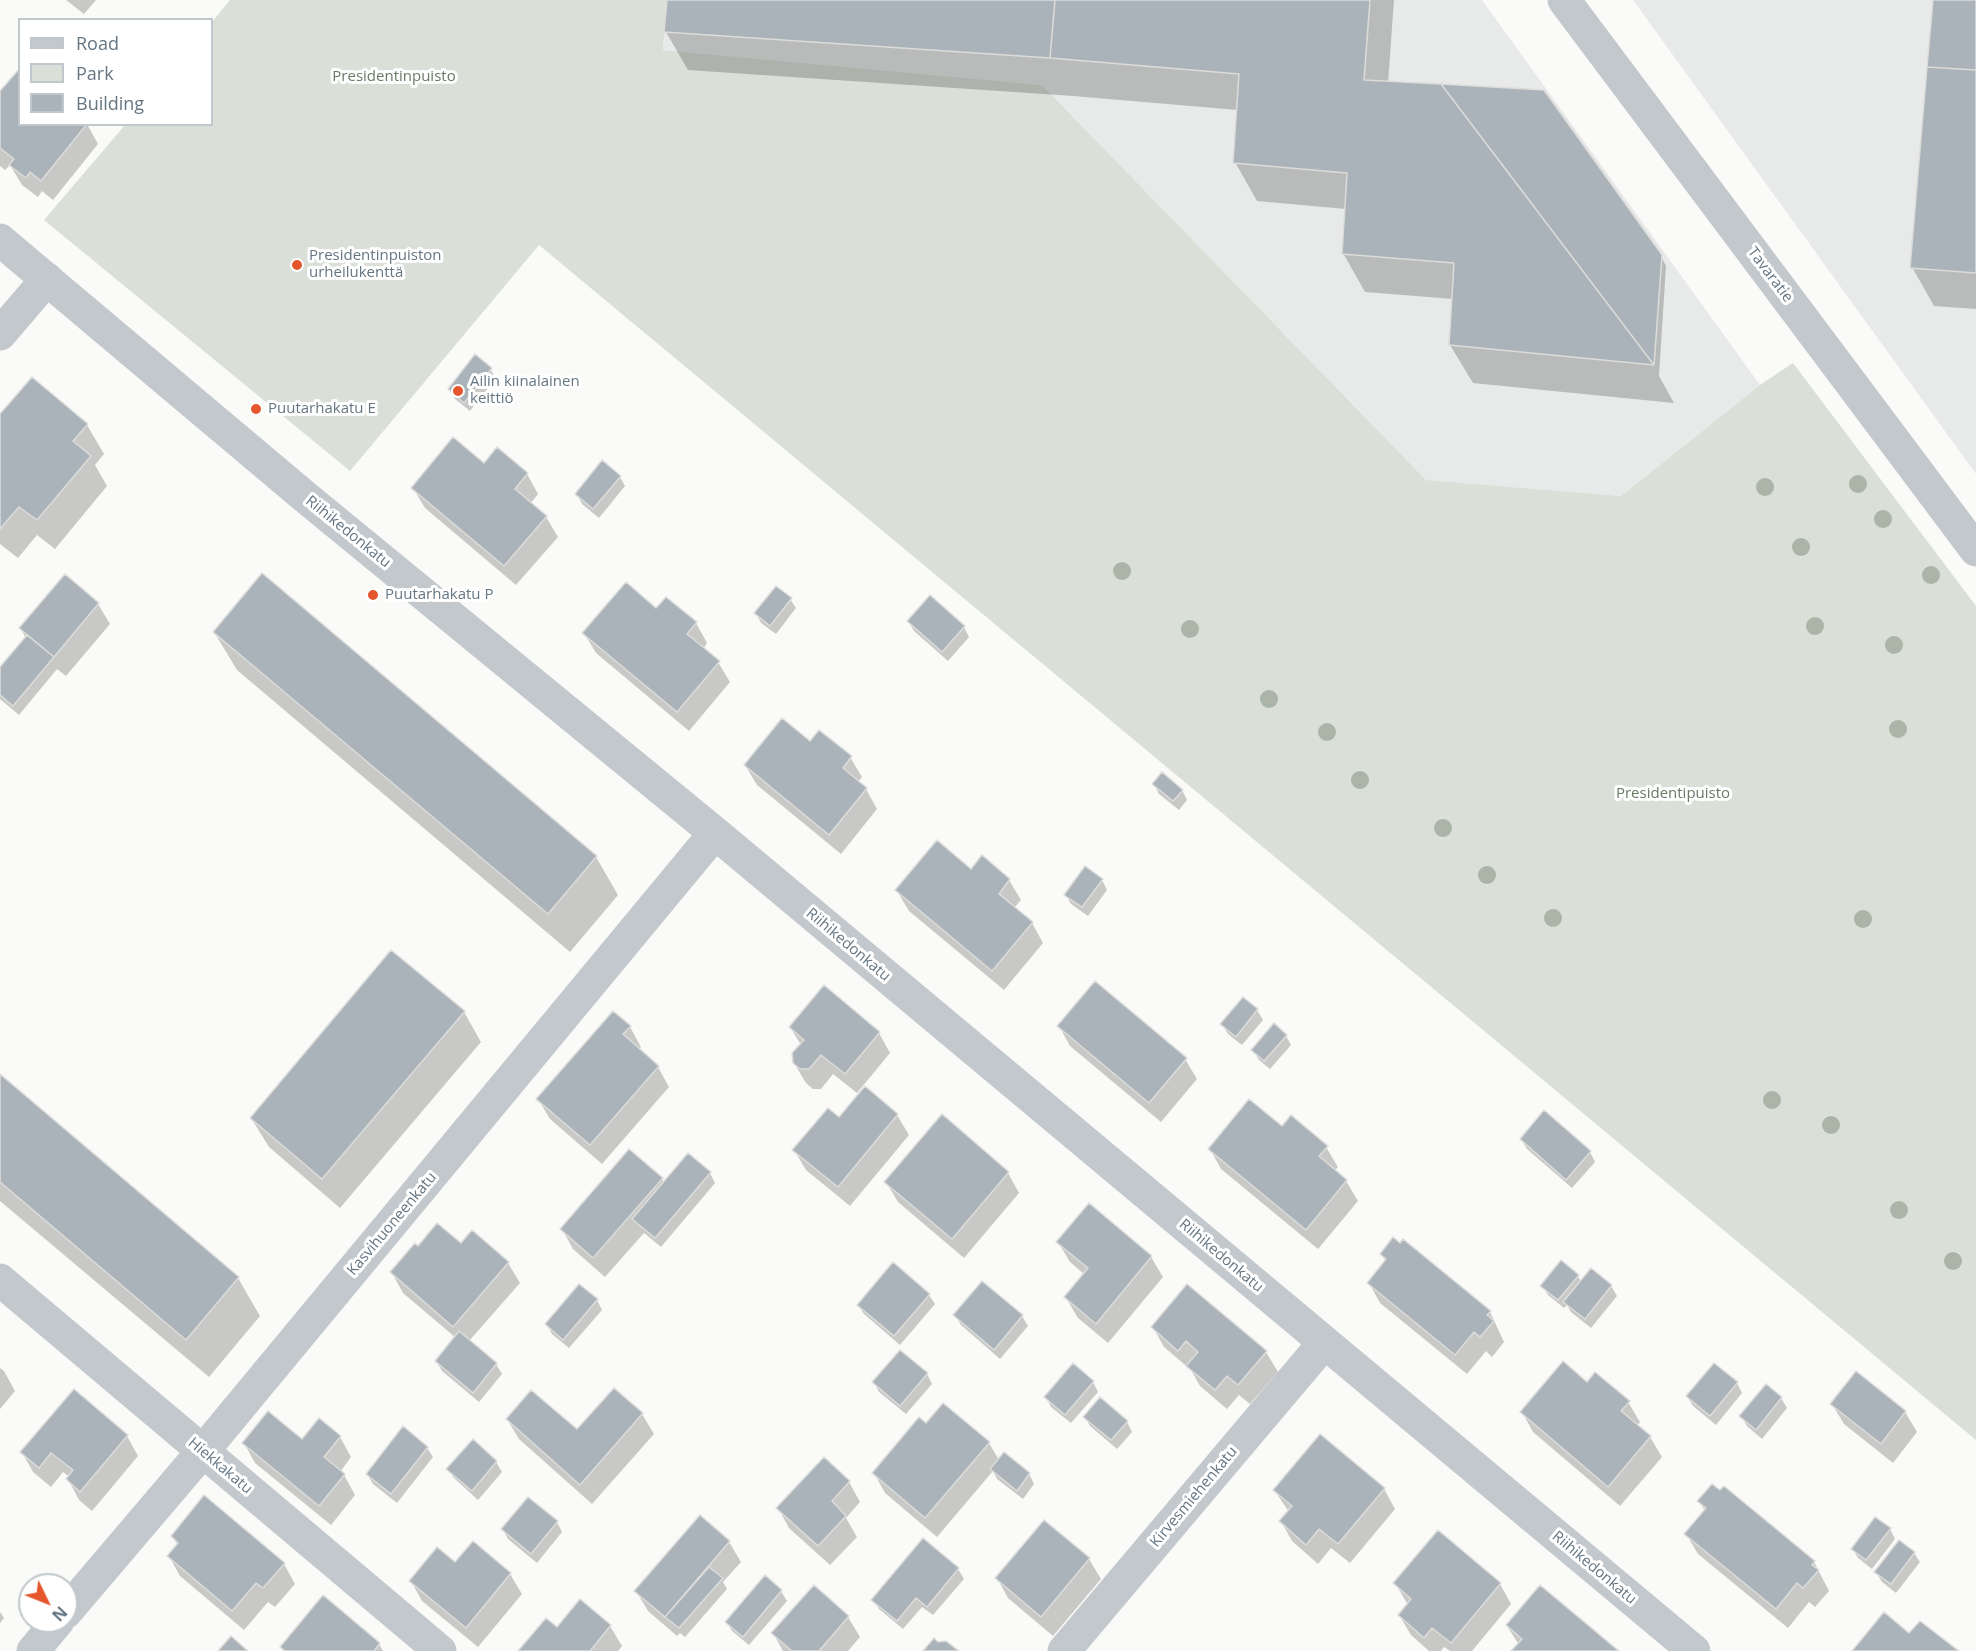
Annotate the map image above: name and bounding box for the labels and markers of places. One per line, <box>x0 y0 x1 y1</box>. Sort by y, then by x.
place label: Presidentinpuiston urheilukenttä <box>309 247 442 282</box>
marker: Presidentinpuiston urheilukenttä <box>290 258 304 272</box>
place label: Ailin kiinalainen keittiö <box>470 373 580 408</box>
marker: Ailin kiinalainen keittiö <box>451 384 465 398</box>
place label: Puutarhakatu E <box>268 400 376 418</box>
marker: Puutarhakatu E <box>249 402 263 416</box>
place label: Puutarhakatu P <box>385 586 493 604</box>
marker: Puutarhakatu P <box>366 588 380 602</box>

